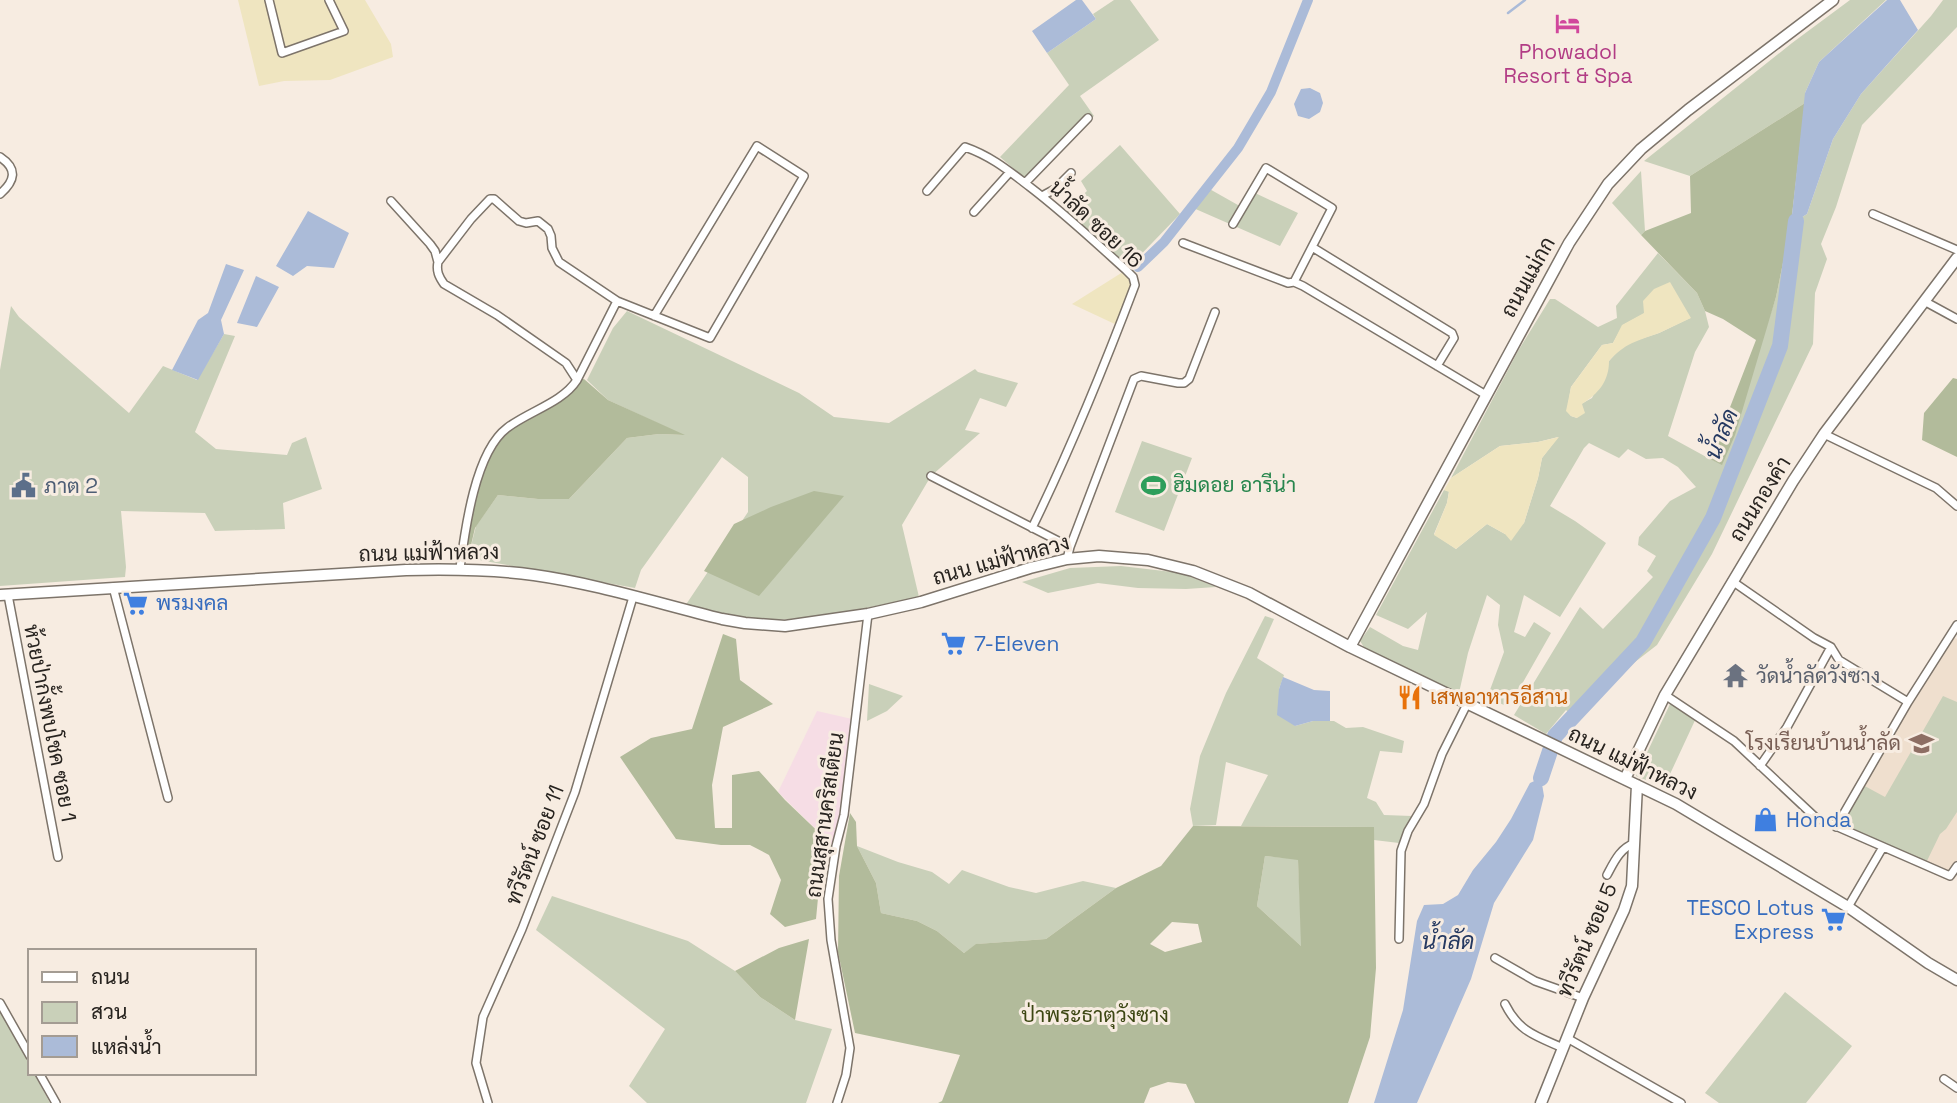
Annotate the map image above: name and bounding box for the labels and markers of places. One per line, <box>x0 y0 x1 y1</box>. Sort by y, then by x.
hotel icon: Phowadol Resort & Spa <box>1554 9 1582 37</box>
place label: Phowadol Resort & Spa <box>1503 38 1633 89</box>
sports icon: ฮิมดอย อารีน่า <box>1139 471 1167 499</box>
place label: ฮิมดอย อารีน่า <box>1173 471 1296 498</box>
public building icon: ภาต 2 <box>10 472 38 500</box>
place label: ภาต 2 <box>44 472 98 499</box>
supermarket icon: พรมงคล <box>122 589 150 617</box>
place label: พรมงคล <box>156 589 229 616</box>
supermarket icon: 7-Eleven <box>940 630 968 658</box>
place label: 7-Eleven <box>974 630 1059 657</box>
place label: วัดน้ำลัดวังซาง <box>1756 658 1880 689</box>
temple icon: วัดน้ำลัดวังซาง <box>1722 662 1750 690</box>
restaurant icon: เสพอาหารอีสาน <box>1396 683 1424 711</box>
place label: เสพอาหารอีสาน <box>1430 683 1568 710</box>
place label: โรงเรียนบ้านน้ำลัด <box>1745 725 1901 756</box>
school or university icon: โรงเรียนบ้านน้ำลัด <box>1907 729 1935 757</box>
shop icon: Honda <box>1752 806 1780 834</box>
place label: Honda <box>1786 806 1851 833</box>
place label: TESCO Lotus Express <box>1686 894 1814 945</box>
supermarket icon: TESCO Lotus Express <box>1820 906 1848 934</box>

